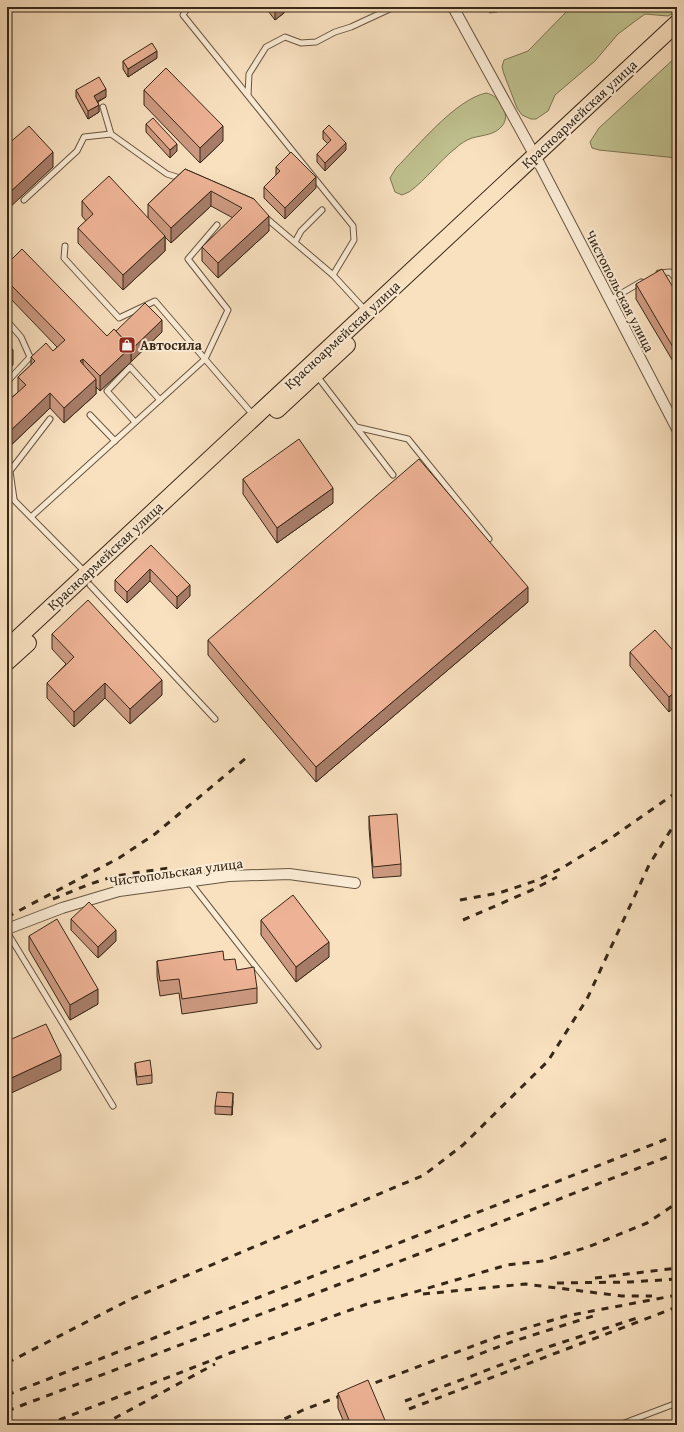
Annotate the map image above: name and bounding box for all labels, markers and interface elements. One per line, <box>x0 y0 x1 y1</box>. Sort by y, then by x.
street label: Красноармейская улица <box>517 55 641 173</box>
street label: Чистопольская улица <box>581 227 660 356</box>
street label: Красноармейская улица <box>280 276 404 394</box>
shop icon: Автосила <box>117 335 137 355</box>
place label: Автосила <box>140 335 203 355</box>
street label: Красноармейская улица <box>43 497 167 615</box>
street label: Чистопольская улица <box>108 853 244 891</box>

